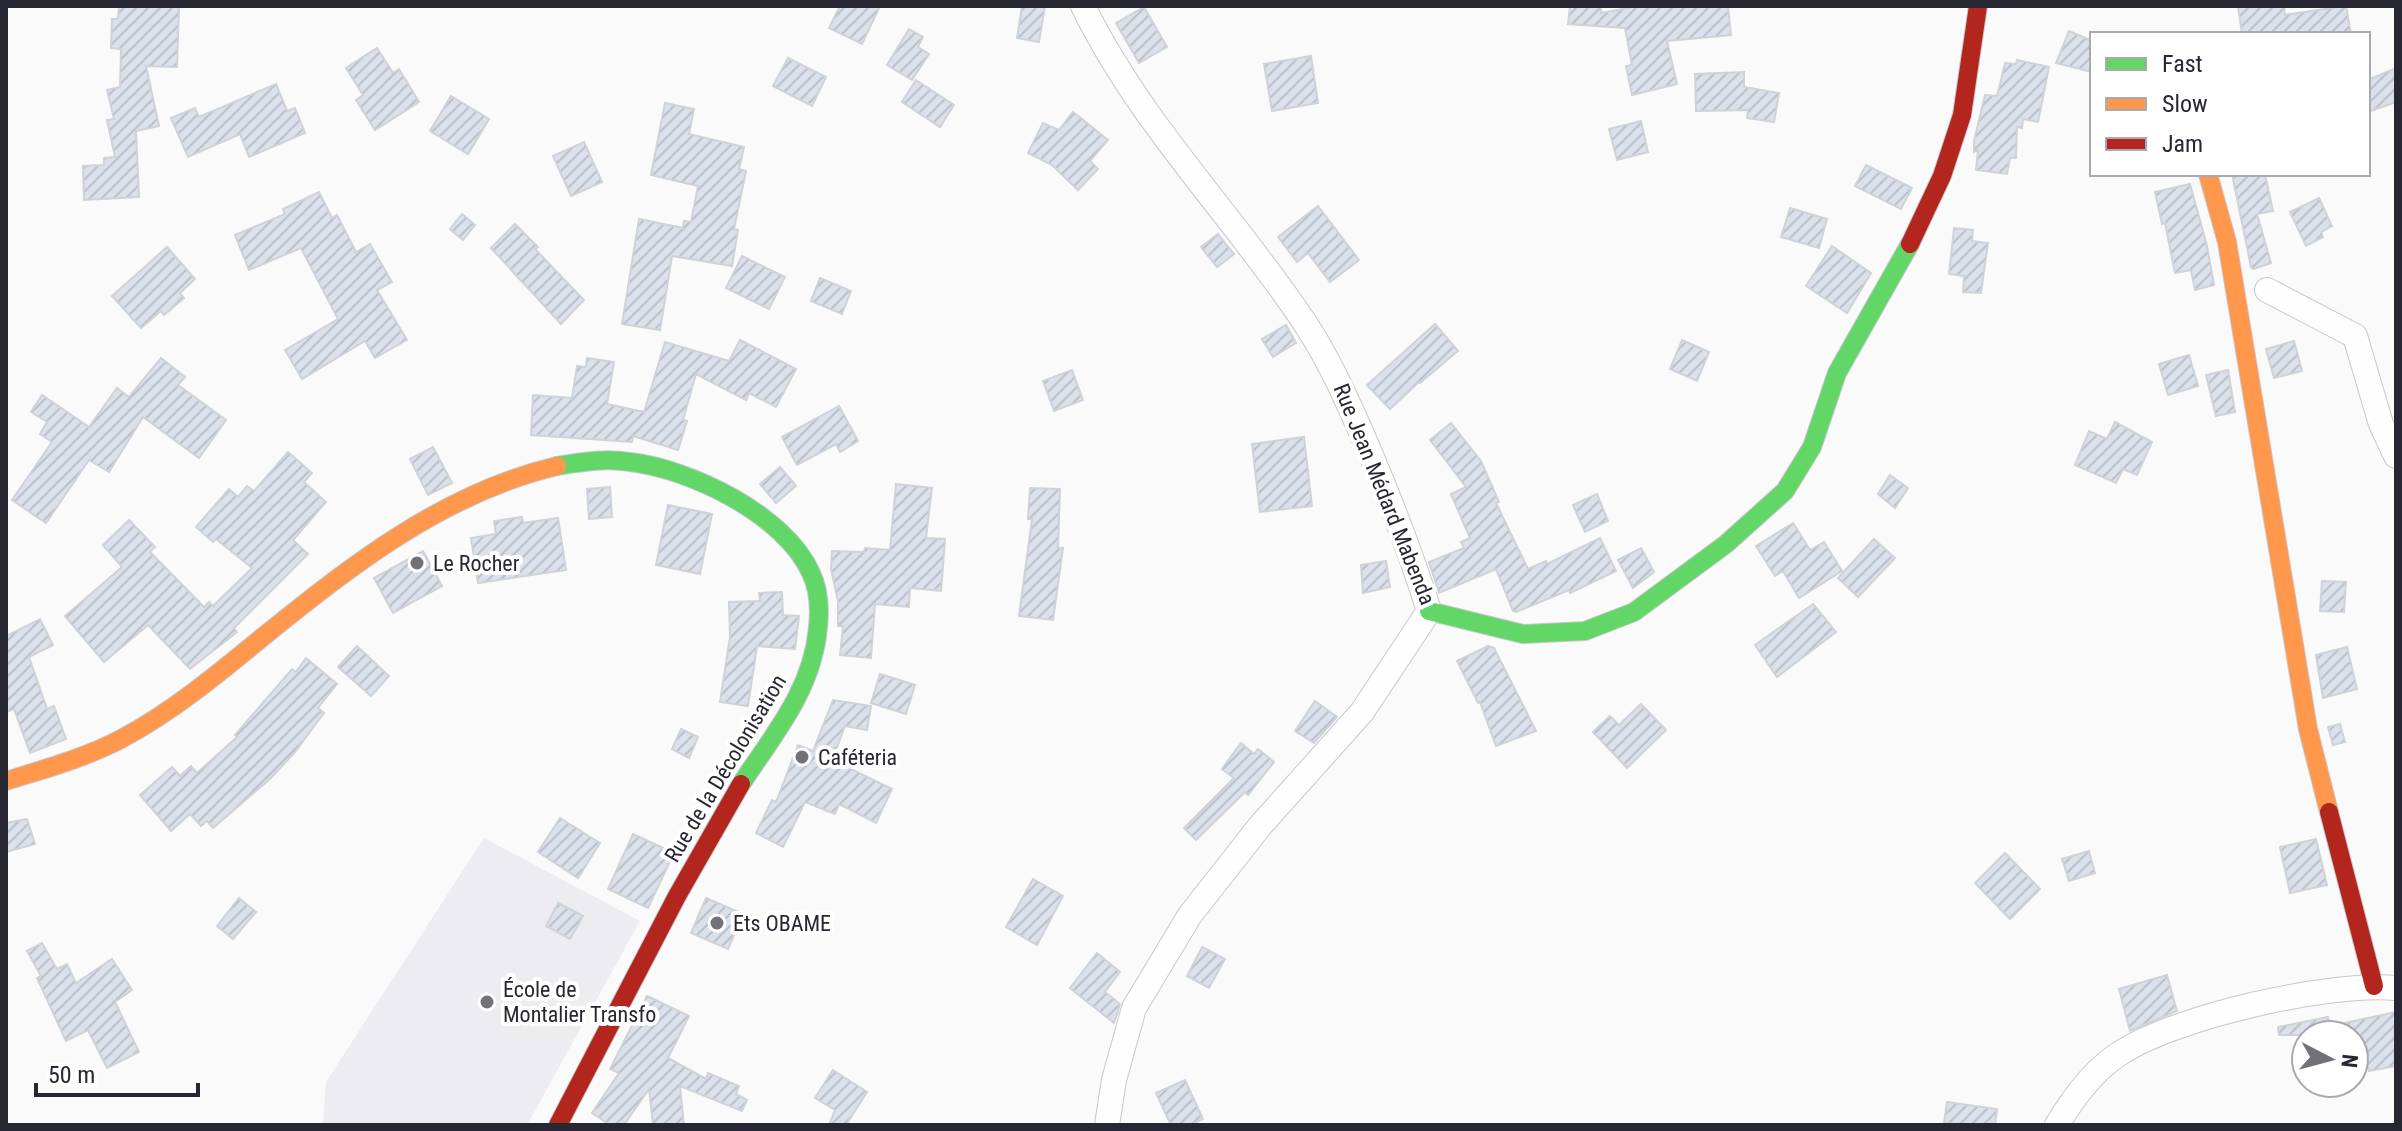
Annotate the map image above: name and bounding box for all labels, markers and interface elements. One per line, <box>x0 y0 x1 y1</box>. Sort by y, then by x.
legend <box>2090 32 2370 176</box>
text: Fast <box>2162 50 2203 78</box>
text: Slow <box>2162 90 2208 118</box>
text: Jam <box>2162 130 2203 158</box>
street label: Rue Jean Médard Mabenda <box>1329 380 1440 608</box>
place label: Le Rocher <box>433 551 520 576</box>
marker: Le Rocher <box>408 554 426 572</box>
street label: Rue de la Décolonisation <box>660 670 791 867</box>
place label: Caféteria <box>818 745 897 770</box>
marker: Caféteria <box>793 748 811 766</box>
place label: Ets OBAME <box>733 911 831 936</box>
marker: Ets OBAME <box>708 914 726 932</box>
place label: École de Montalier Transfo <box>503 977 656 1027</box>
marker: École de Montalier Transfo <box>478 993 496 1011</box>
north arrow <box>2290 1019 2370 1099</box>
scale bar <box>36 1047 198 1097</box>
text: N <box>2336 1053 2363 1069</box>
text: 50 m <box>48 1061 95 1089</box>

